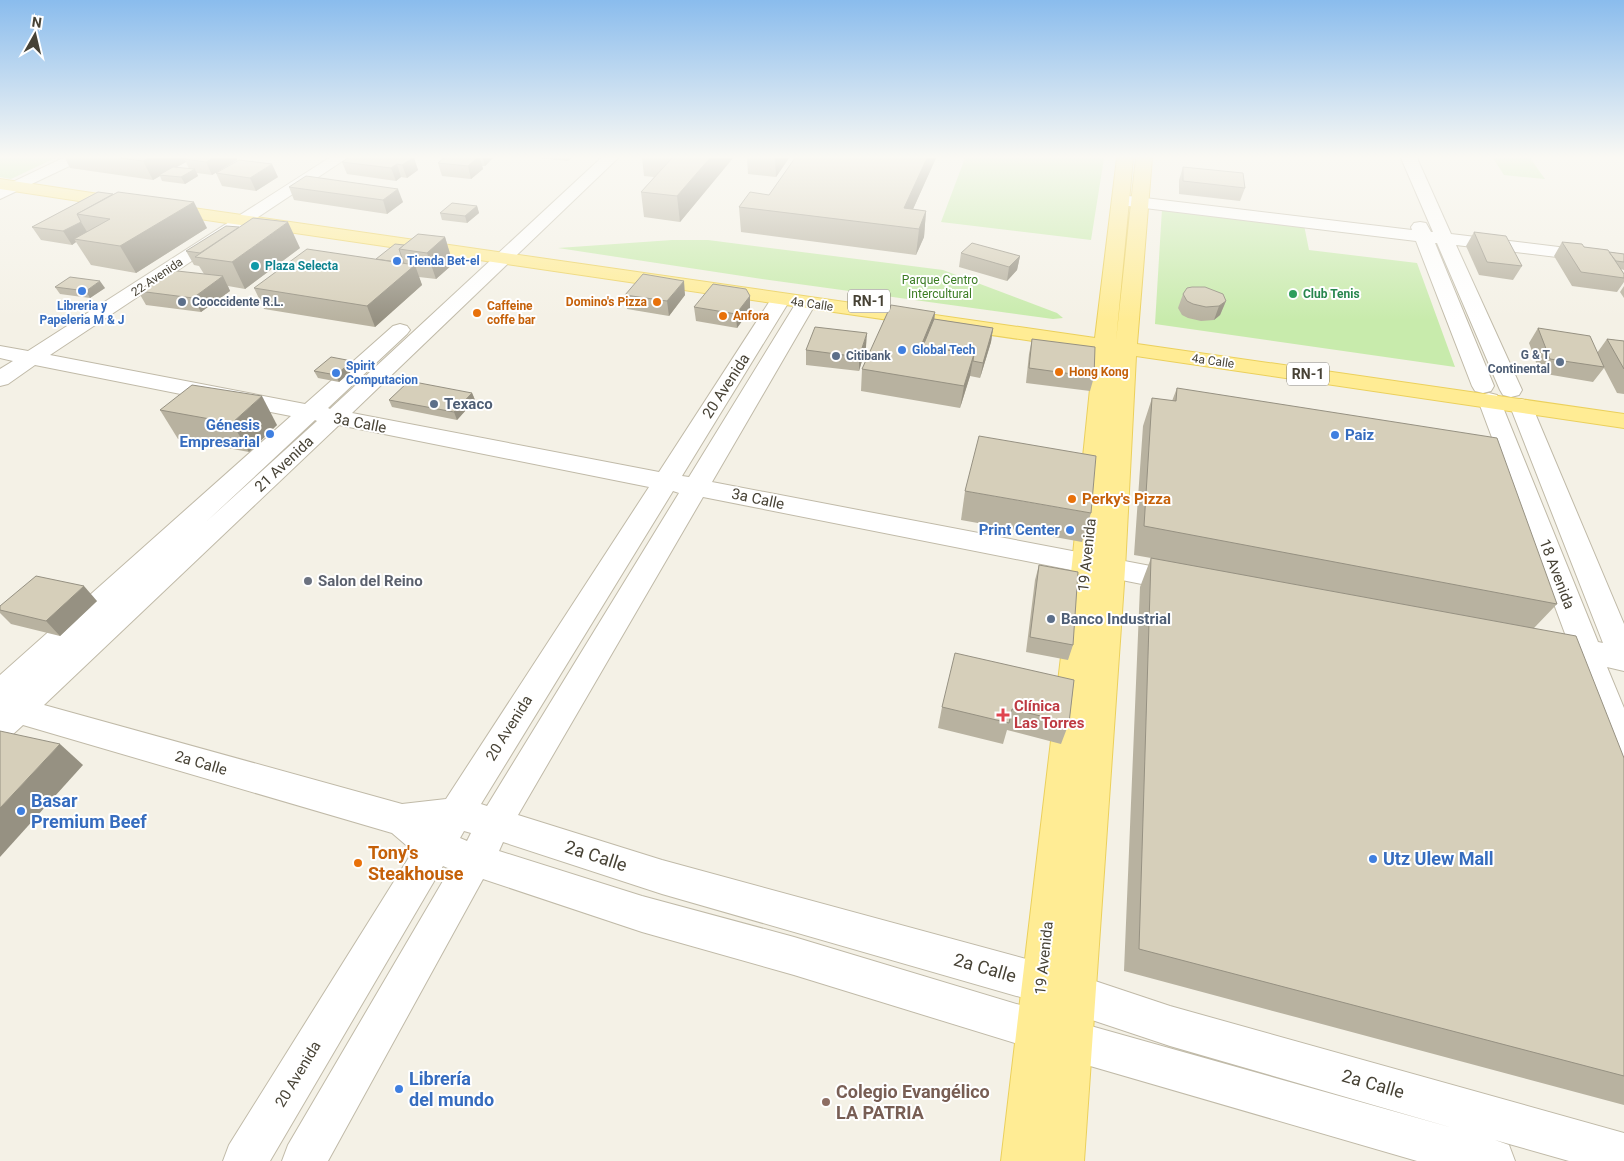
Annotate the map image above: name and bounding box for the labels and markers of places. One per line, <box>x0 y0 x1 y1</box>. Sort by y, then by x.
place label: Tienda Bet-el <box>407 254 480 268</box>
marker: Tienda Bet-el <box>391 255 403 267</box>
place label: Plaza Selecta <box>265 259 339 273</box>
marker: Plaza Selecta <box>249 260 261 272</box>
marker: Libreria y Papeleria M & J <box>76 285 88 297</box>
place label: Club Tenis <box>1303 287 1360 301</box>
marker: Club Tenis <box>1287 288 1299 300</box>
place label: Cooccidente R.L. <box>192 295 284 309</box>
place label: Domino's Pizza <box>566 295 648 309</box>
marker: Cooccidente R.L. <box>176 296 188 308</box>
marker: Domino's Pizza <box>651 296 663 308</box>
place label: Libreria y Papeleria M & J <box>39 299 125 327</box>
place label: Caffeine coffe bar <box>487 299 536 327</box>
marker: Caffeine coffe bar <box>471 307 483 319</box>
place label: Anfora <box>733 309 770 323</box>
marker: Anfora <box>717 310 729 322</box>
place label: Global Tech <box>912 343 976 357</box>
marker: Global Tech <box>896 344 908 356</box>
place label: G & T Continental <box>1488 348 1551 376</box>
place label: Citibank <box>846 349 891 363</box>
marker: Citibank <box>830 350 842 362</box>
marker: G & T Continental <box>1554 356 1566 368</box>
place label: Spirit Computacion <box>346 359 418 387</box>
place label: Hong Kong <box>1069 365 1129 379</box>
marker: Hong Kong <box>1053 366 1065 378</box>
marker: Spirit Computacion <box>330 367 342 379</box>
place label: Texaco <box>444 395 493 413</box>
marker: Texaco <box>428 398 440 410</box>
place label: Génesis Empresarial <box>179 416 260 451</box>
place label: Paiz <box>1345 426 1375 444</box>
marker: Génesis Empresarial <box>264 428 276 440</box>
marker: Paiz <box>1329 429 1341 441</box>
place label: Perky's Pizza <box>1082 490 1171 508</box>
marker: Perky's Pizza <box>1066 493 1078 505</box>
place label: Print Center <box>979 521 1060 539</box>
marker: Print Center <box>1064 524 1076 536</box>
place label: Salon del Reino <box>318 572 423 590</box>
marker: Salon del Reino <box>302 575 314 587</box>
place label: Banco Industrial <box>1061 610 1171 628</box>
marker: Banco Industrial <box>1045 613 1057 625</box>
place label: Clínica Las Torres <box>1014 697 1085 732</box>
marker: Clínica Las Torres <box>996 708 1010 722</box>
place label: Basar Premium Beef <box>31 790 147 832</box>
marker: Basar Premium Beef <box>15 805 27 817</box>
place label: Tony's Steakhouse <box>368 842 464 884</box>
place label: Utz Ulew Mall <box>1383 848 1494 869</box>
marker: Utz Ulew Mall <box>1367 853 1379 865</box>
marker: Tony's Steakhouse <box>352 857 364 869</box>
place label: Librería del mundo <box>409 1068 494 1110</box>
place label: Colegio Evangélico LA PATRIA <box>836 1081 990 1123</box>
marker: Librería del mundo <box>393 1083 405 1095</box>
marker: Colegio Evangélico LA PATRIA <box>820 1096 832 1108</box>

